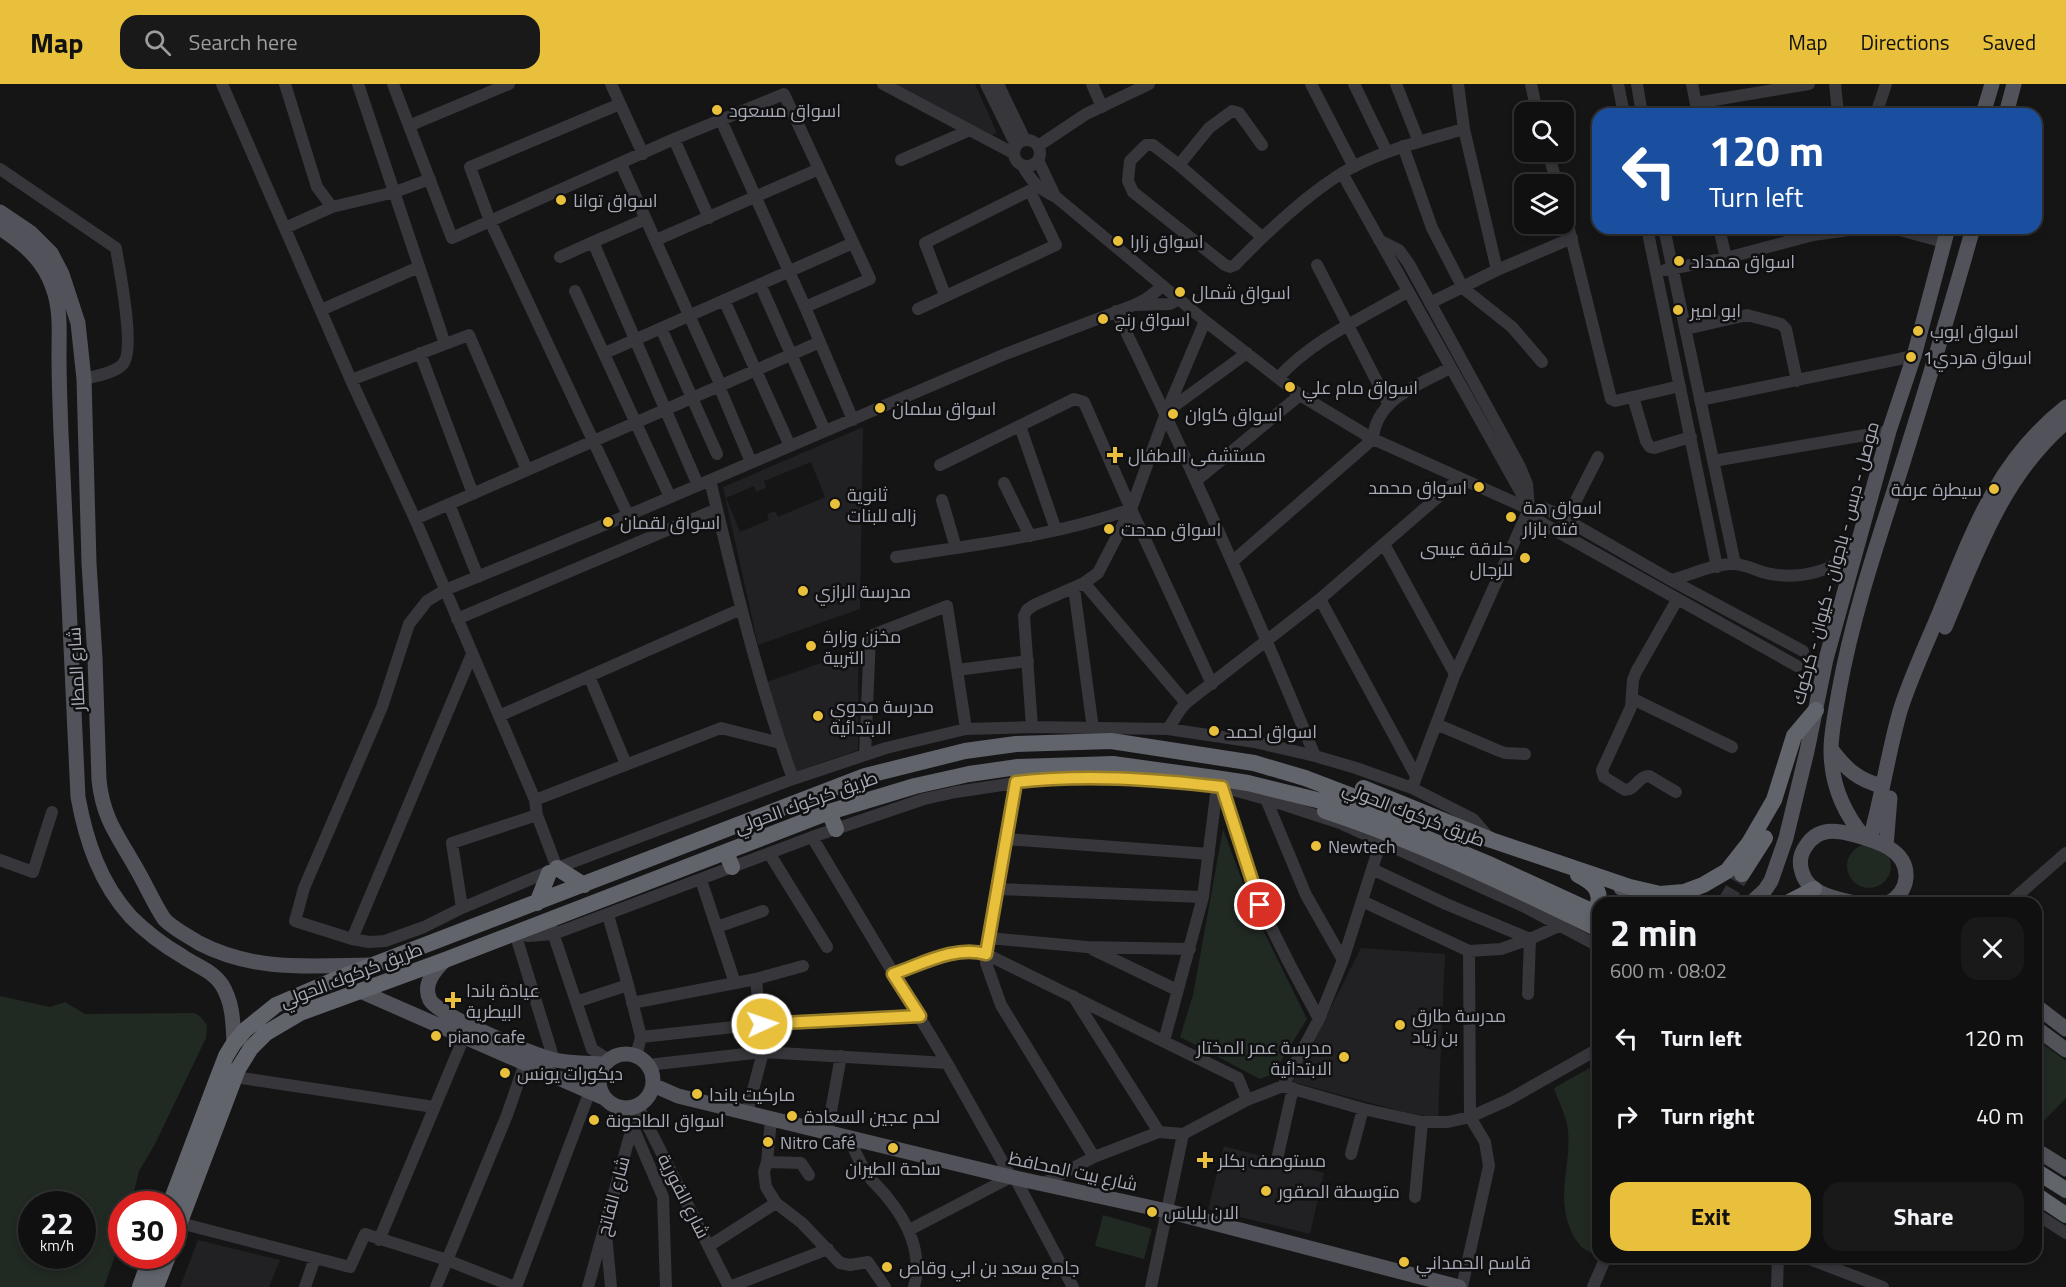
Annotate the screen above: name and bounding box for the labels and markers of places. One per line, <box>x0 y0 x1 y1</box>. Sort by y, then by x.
place label: اسواق مسعود <box>729 97 841 124</box>
marker: اسواق مسعود <box>710 103 724 117</box>
place label: اسواق توانا <box>573 187 658 214</box>
marker: اسواق توانا <box>554 193 568 207</box>
place label: اسواق زارا <box>1130 228 1204 255</box>
marker: اسواق زارا <box>1111 234 1125 248</box>
place label: اسواق همداد <box>1691 248 1795 275</box>
marker: اسواق همداد <box>1672 254 1686 268</box>
place label: اسواق شمال <box>1192 279 1291 306</box>
marker: اسواق شمال <box>1173 285 1187 299</box>
place label: ابو امير <box>1689 297 1741 324</box>
marker: ابو امير <box>1671 303 1685 317</box>
place label: اسواق رنج <box>1115 306 1190 333</box>
marker: اسواق رنج <box>1096 312 1110 326</box>
place label: اسواق ايوب <box>1930 318 2019 345</box>
marker: اسواق ايوب <box>1911 324 1925 338</box>
place label: اسواق هردي1 <box>1923 344 2032 372</box>
marker: اسواق هردي1 <box>1904 350 1918 364</box>
place label: اسواق مام علي <box>1302 374 1418 402</box>
marker: اسواق مام علي <box>1283 380 1297 394</box>
place label: اسواق سلمان <box>892 395 996 422</box>
marker: اسواق سلمان <box>873 401 887 415</box>
place label: اسواق كاوان <box>1185 401 1283 428</box>
marker: اسواق كاوان <box>1166 407 1180 421</box>
place label: مستشفى الاطفال <box>1128 442 1266 469</box>
marker: مستشفى الاطفال <box>1106 446 1124 464</box>
place label: اسواق محمد <box>1368 474 1467 501</box>
place label: سيطرة عرفة <box>1891 476 1982 503</box>
marker: اسواق محمد <box>1472 480 1486 494</box>
place label: ثانوية زاله للبنات <box>847 481 916 529</box>
marker: سيطرة عرفة <box>1987 482 2001 496</box>
place label: اسواق هة فته بازار <box>1522 494 1602 542</box>
marker: ثانوية زاله للبنات <box>828 497 842 511</box>
place label: اسواق لقمان <box>620 509 720 536</box>
marker: اسواق هة فته بازار <box>1504 510 1518 524</box>
marker: اسواق لقمان <box>601 515 615 529</box>
place label: اسواق مدحت <box>1121 516 1221 543</box>
marker: اسواق مدحت <box>1102 522 1116 536</box>
place label: حلاقة عيسى للرجال <box>1420 535 1513 583</box>
marker: حلاقة عيسى للرجال <box>1518 551 1532 565</box>
place label: مدرسة الرازي <box>815 578 911 606</box>
marker: مدرسة الرازي <box>796 584 810 598</box>
place label: مخزن وزارة التربية <box>823 623 901 671</box>
marker: مخزن وزارة التربية <box>804 639 818 653</box>
place label: مدرسة محوي الابتدائية <box>830 693 934 741</box>
marker: مدرسة محوي الابتدائية <box>811 709 825 723</box>
place label: اسواق احمد <box>1226 718 1317 745</box>
marker: اسواق احمد <box>1207 724 1221 738</box>
place label: Newtech <box>1328 833 1396 860</box>
marker: Newtech <box>1309 839 1323 853</box>
pin <box>1234 879 1285 930</box>
place label: عيادة باندا البيطرية <box>466 977 540 1025</box>
marker: عيادة باندا البيطرية <box>444 991 462 1009</box>
place label: مدرسة طارق بن زياد <box>1412 1002 1506 1050</box>
marker: مدرسة طارق بن زياد <box>1393 1018 1407 1032</box>
place label: piano cafe <box>448 1023 525 1050</box>
marker: piano cafe <box>429 1029 443 1043</box>
place label: مدرسة عمر المختار الابتدائية <box>1196 1034 1332 1082</box>
marker: مدرسة عمر المختار الابتدائية <box>1337 1050 1351 1064</box>
place label: ديكورات يونس <box>517 1060 623 1087</box>
marker: ديكورات يونس <box>498 1066 512 1080</box>
place label: ماركيت باندا <box>709 1081 795 1108</box>
marker: ماركيت باندا <box>690 1087 704 1101</box>
place label: لحم عجين السعادة <box>804 1103 940 1130</box>
place label: اسواق الطاحونة <box>606 1107 725 1134</box>
marker: لحم عجين السعادة <box>785 1109 799 1123</box>
marker: اسواق الطاحونة <box>587 1113 601 1127</box>
place label: Nitro Café <box>780 1129 856 1156</box>
marker: Nitro Café <box>761 1135 775 1149</box>
marker: ساحة الطيران <box>886 1141 900 1155</box>
place label: مستوصف بكلر <box>1217 1147 1326 1174</box>
marker: مستوصف بكلر <box>1196 1151 1214 1169</box>
place label: ساحة الطيران <box>845 1155 941 1182</box>
place label: متوسطة الصقور <box>1277 1178 1400 1205</box>
marker: متوسطة الصقور <box>1259 1184 1273 1198</box>
place label: الان بلباس <box>1164 1199 1239 1226</box>
marker: الان بلباس <box>1145 1205 1159 1219</box>
place label: قاسم الحمداني <box>1416 1249 1531 1277</box>
place label: جامع سعد بن ابي وقاص <box>899 1254 1079 1282</box>
marker: قاسم الحمداني <box>1397 1255 1411 1269</box>
marker: جامع سعد بن ابي وقاص <box>880 1260 894 1274</box>

